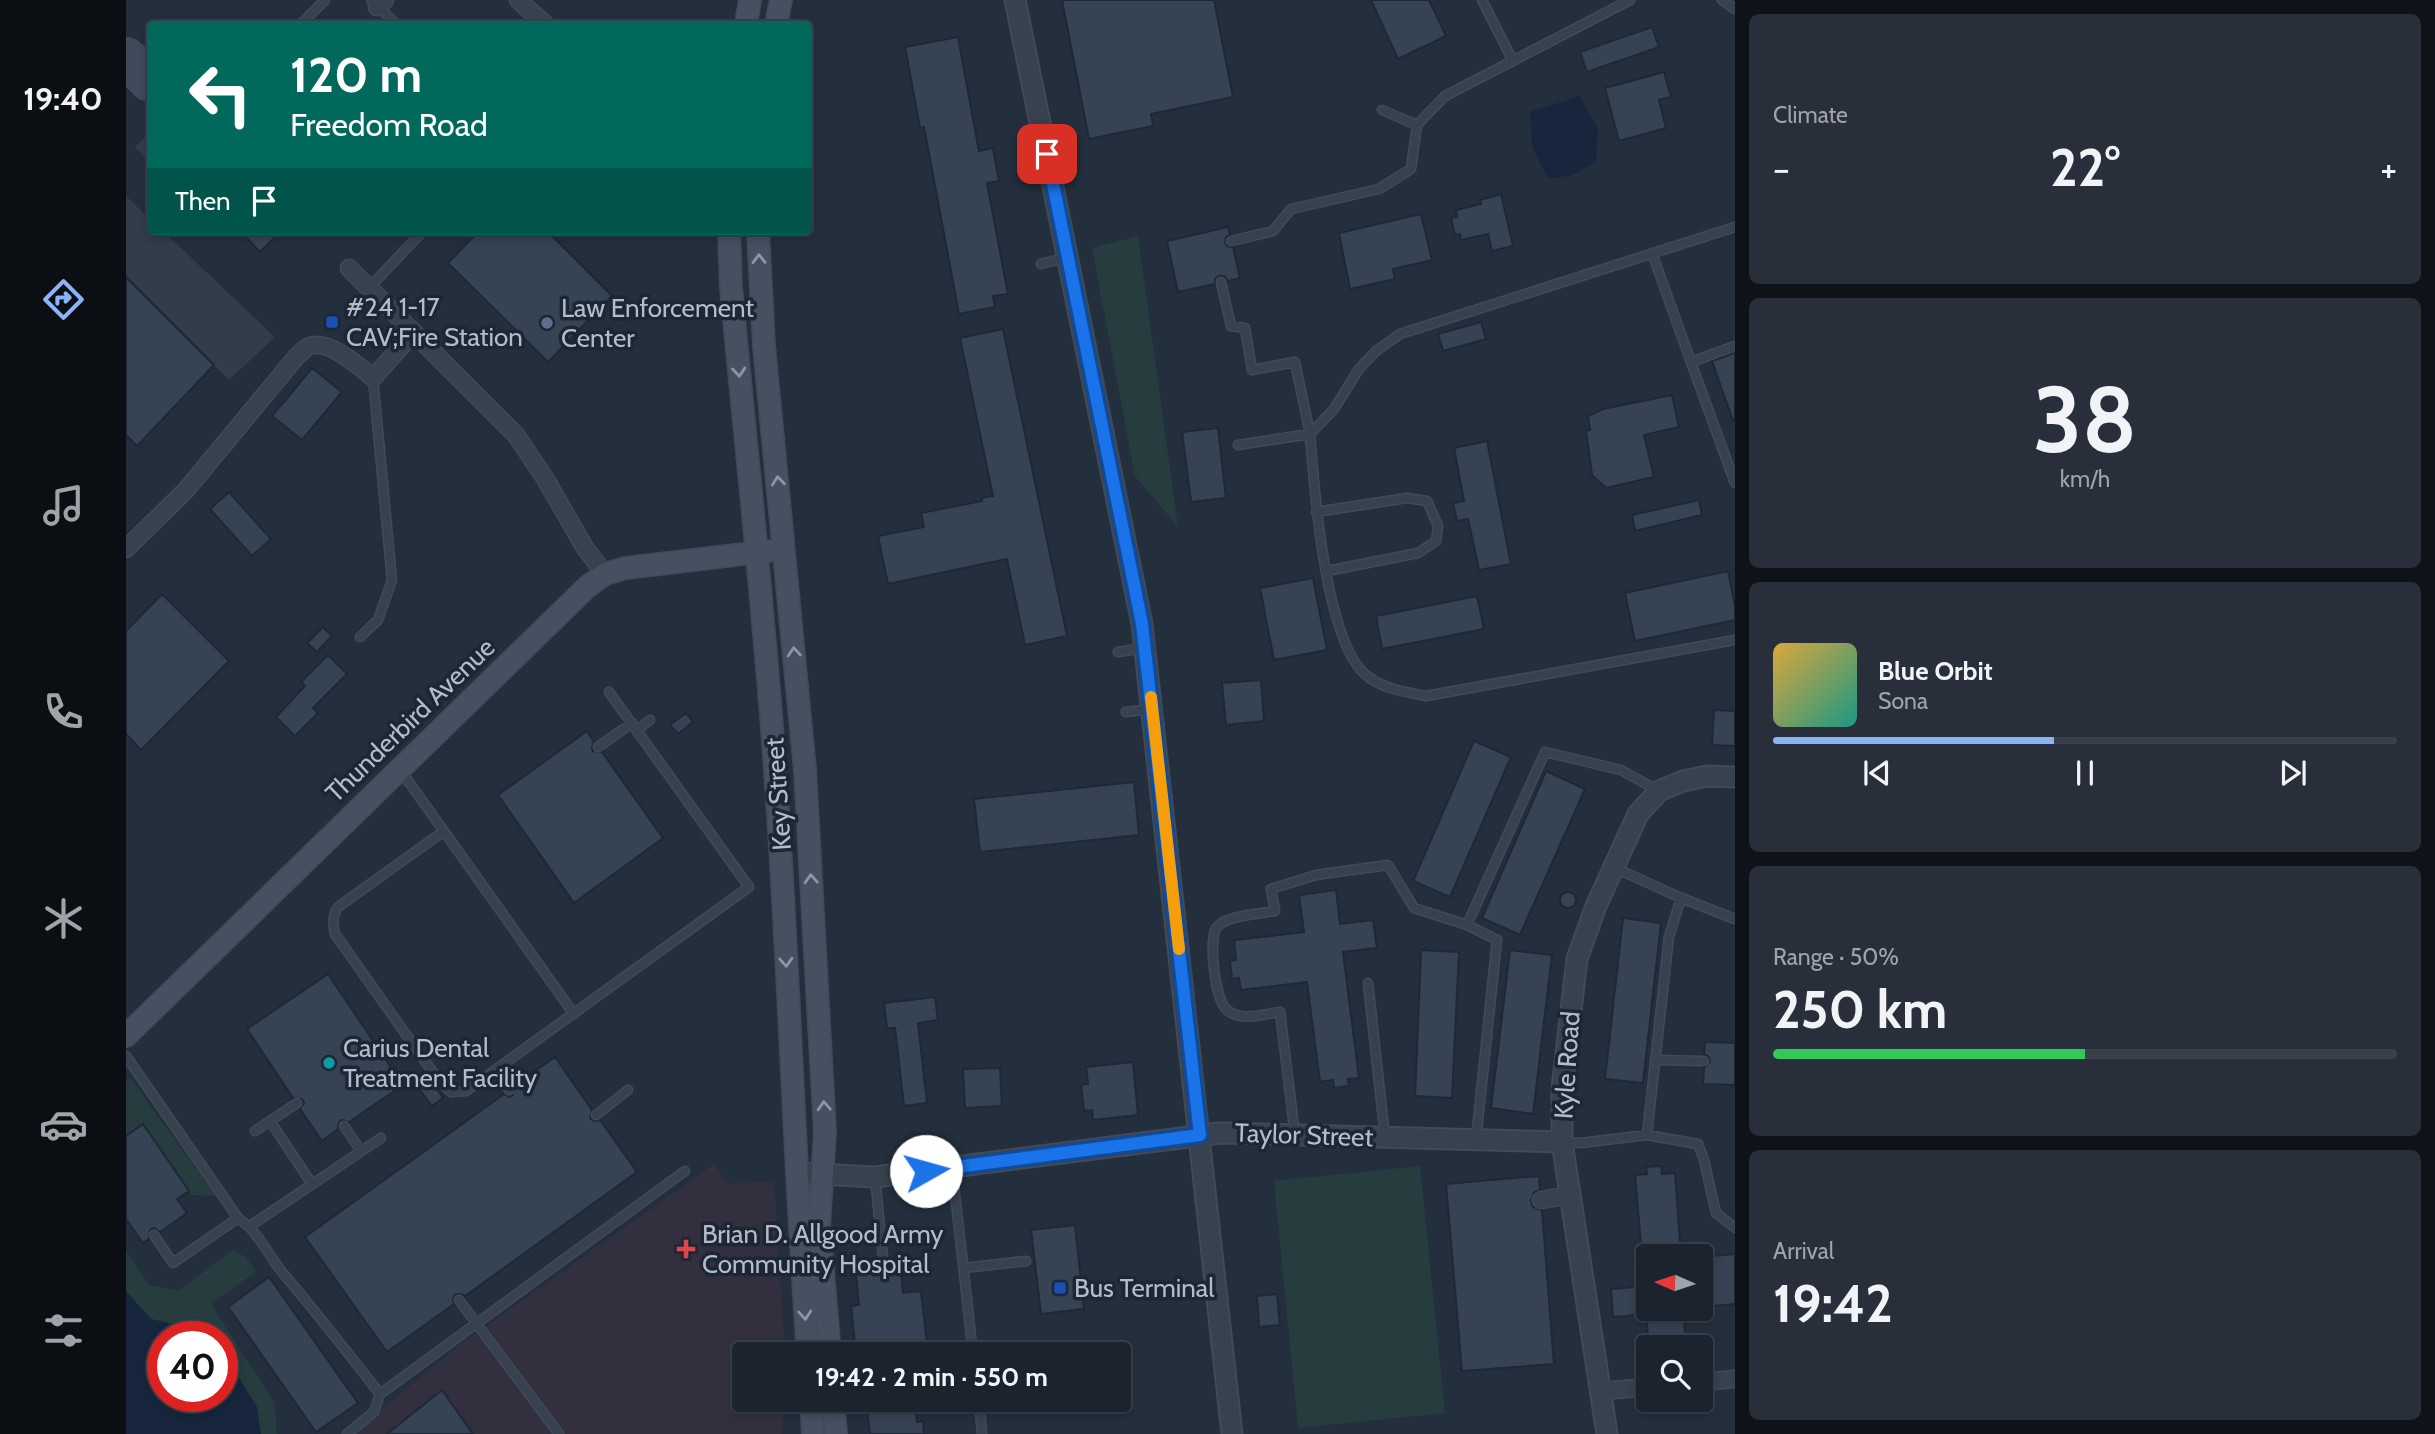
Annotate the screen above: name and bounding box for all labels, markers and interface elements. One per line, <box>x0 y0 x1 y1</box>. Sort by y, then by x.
text: 120 m <box>290 45 422 104</box>
icon: left <box>175 49 266 140</box>
text: 19:40 <box>23 79 103 118</box>
text: Climate <box>1773 101 1848 129</box>
text: Freedom Road <box>290 105 488 144</box>
pin <box>1017 124 1077 184</box>
icon: arrive <box>1028 135 1066 173</box>
text: 22° <box>2050 136 2120 199</box>
text: − <box>1773 145 1790 192</box>
text: + <box>2380 145 2397 192</box>
icon: arrive <box>245 182 283 220</box>
text: Then <box>175 185 231 217</box>
one-way arrow <box>751 253 767 263</box>
icon: directions <box>39 275 88 324</box>
place label: #24 1-17 CAV;Fire Station <box>346 291 523 353</box>
place label: Law Enforcement Center <box>561 292 754 354</box>
marker: #24 1-17 CAV;Fire Station <box>324 314 340 330</box>
marker: Law Enforcement Center <box>539 315 555 331</box>
text: 38 <box>2033 364 2137 475</box>
one-way arrow <box>731 367 746 378</box>
text: km/h <box>2060 465 2110 493</box>
one-way arrow <box>771 475 786 486</box>
icon: music <box>39 481 88 530</box>
street label: Thunderbird Avenue <box>319 631 501 809</box>
one-way arrow <box>787 646 802 658</box>
text: Blue Orbit <box>1878 655 1993 687</box>
icon: phone <box>39 687 88 736</box>
text: Sona <box>1878 687 1928 715</box>
street label: Key Street <box>758 736 798 851</box>
icon: previous <box>1858 754 1896 792</box>
icon: pause <box>2066 754 2104 792</box>
icon: next <box>2274 754 2312 792</box>
one-way arrow <box>804 873 819 884</box>
icon: climate <box>39 894 88 943</box>
text: Range · 50% <box>1773 943 1899 971</box>
one-way arrow <box>779 957 794 968</box>
text: 250 km <box>1773 978 1947 1041</box>
street label: Kyle Road <box>1547 1010 1587 1120</box>
place label: Carius Dental Treatment Facility <box>343 1032 537 1094</box>
marker: Carius Dental Treatment Facility <box>321 1055 337 1071</box>
icon: car <box>39 1100 88 1149</box>
one-way arrow <box>816 1101 831 1112</box>
street label: Taylor Street <box>1234 1117 1374 1153</box>
position arrow <box>889 1134 963 1208</box>
place label: Brian D. Allgood Army Community Hospital <box>702 1218 944 1280</box>
text: Arrival <box>1773 1237 1834 1265</box>
marker: Brian D. Allgood Army Community Hospital <box>676 1239 696 1259</box>
north arrow <box>1636 1244 1713 1321</box>
map controls <box>1636 1244 1713 1412</box>
place label: Bus Terminal <box>1074 1272 1214 1304</box>
text: 19:42 <box>1773 1272 1893 1335</box>
marker: Bus Terminal <box>1052 1280 1068 1296</box>
icon: filters <box>39 1306 88 1355</box>
one-way arrow <box>797 1310 812 1321</box>
speed limit sign: 40 <box>147 1321 238 1412</box>
button: search <box>1636 1335 1713 1412</box>
text: 19:42 · 2 min · 550 m <box>815 1361 1048 1393</box>

